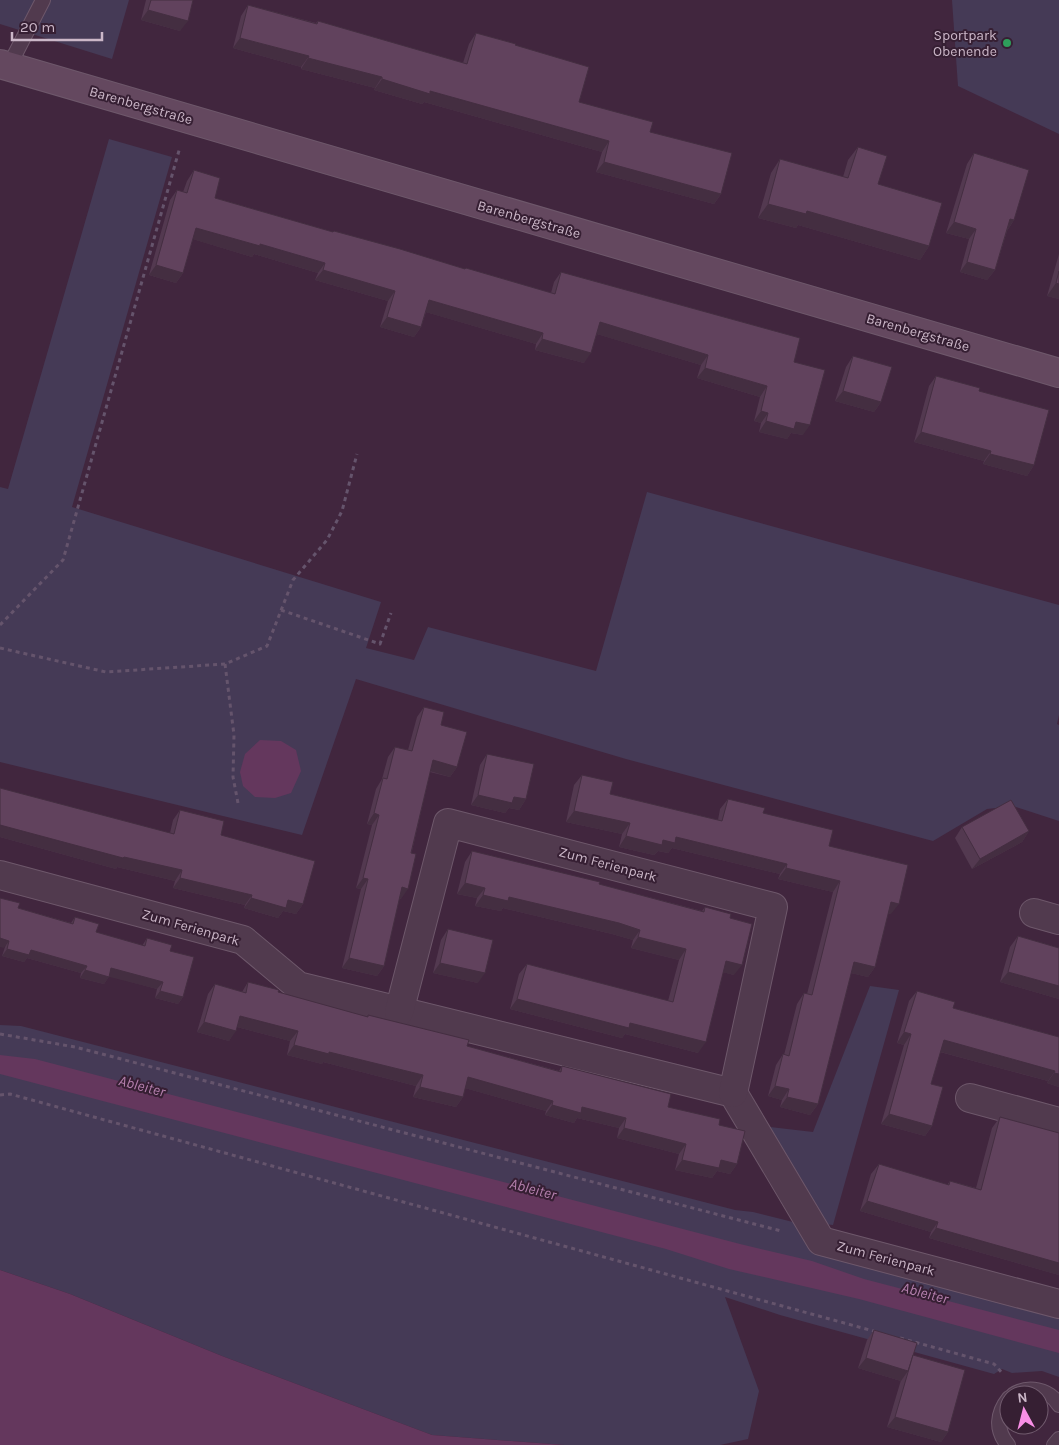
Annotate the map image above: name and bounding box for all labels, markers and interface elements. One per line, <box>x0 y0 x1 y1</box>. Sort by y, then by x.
scale bar <box>12 10 102 42</box>
text: 20 m <box>20 18 55 36</box>
place label: Sportpark Obenende <box>933 27 997 60</box>
marker: Sportpark Obenende <box>1001 37 1013 49</box>
street label: Barenbergstraße <box>87 83 194 128</box>
street label: Barenbergstraße <box>475 197 582 242</box>
street label: Barenbergstraße <box>864 310 971 355</box>
street label: Zum Ferienpark <box>557 843 659 886</box>
street label: Zum Ferienpark <box>140 905 242 950</box>
water label: Ableiter <box>117 1071 168 1101</box>
water label: Ableiter <box>508 1174 559 1204</box>
street label: Zum Ferienpark <box>835 1237 937 1280</box>
water label: Ableiter <box>900 1278 951 1308</box>
north arrow <box>999 1385 1049 1435</box>
text: N <box>1016 1389 1028 1407</box>

